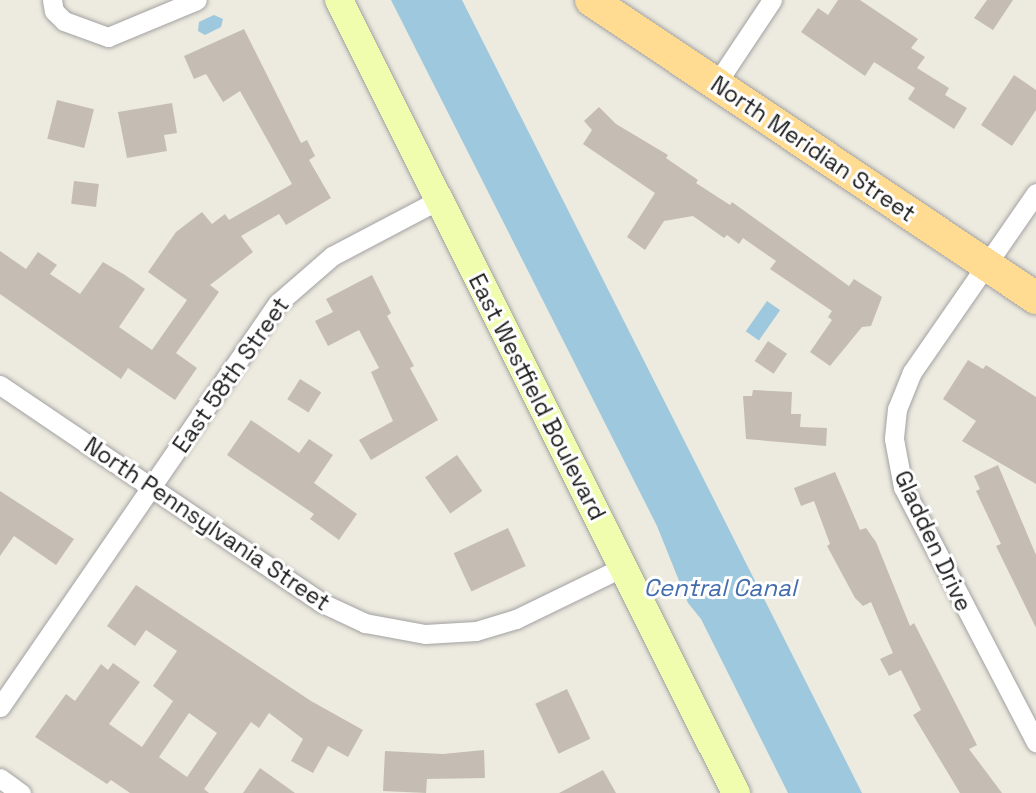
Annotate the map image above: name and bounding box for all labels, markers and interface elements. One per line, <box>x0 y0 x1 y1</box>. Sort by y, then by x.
street label: North Meridian Street <box>706 70 920 228</box>
street label: East Westfield Boulevard <box>463 269 611 525</box>
street label: East 58th Street <box>167 292 295 458</box>
street label: North Pennsylvania Street <box>79 431 335 617</box>
street label: Gladden Drive <box>888 466 978 616</box>
water label: Central Canal <box>643 574 797 602</box>

